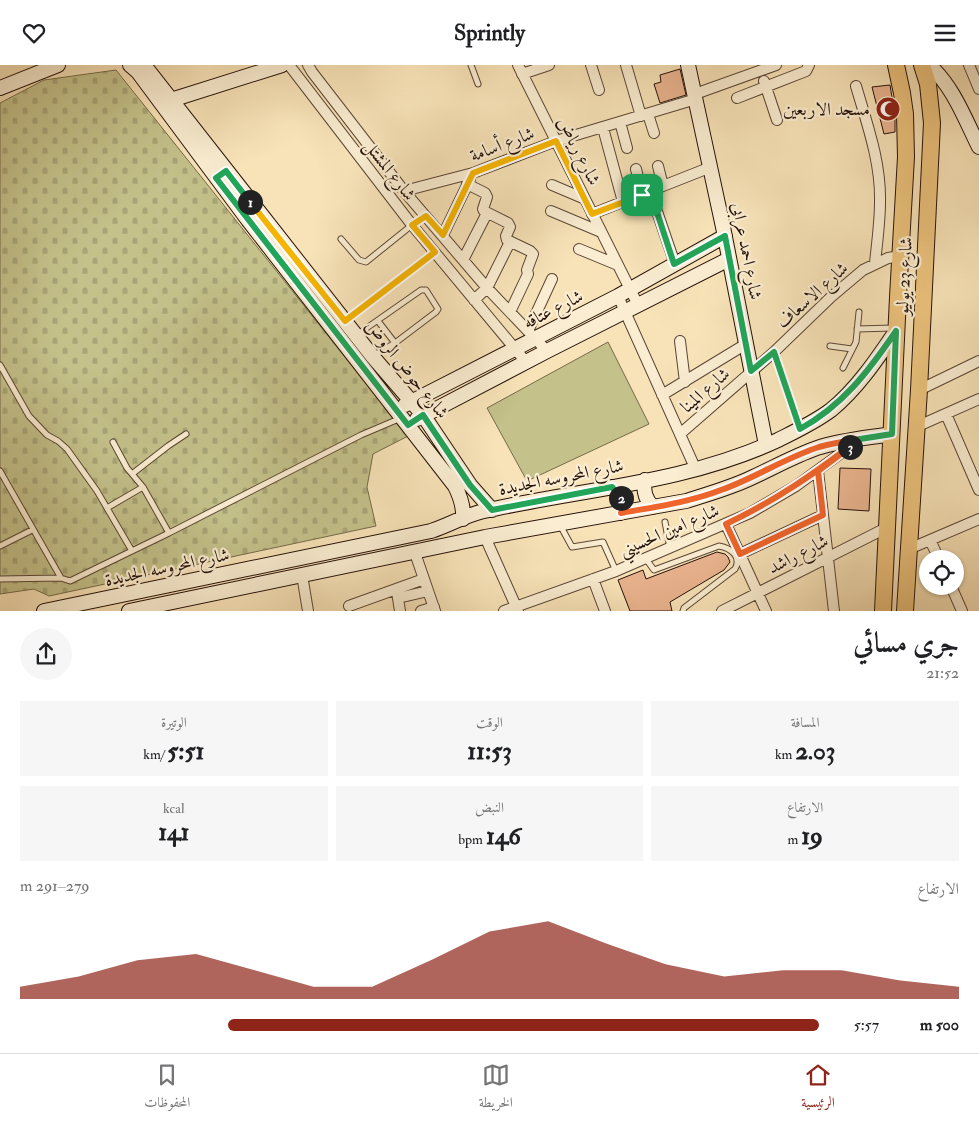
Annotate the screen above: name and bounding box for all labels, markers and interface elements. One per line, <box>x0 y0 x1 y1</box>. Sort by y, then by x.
icon: heart <box>20 19 48 47</box>
text: Sprintly <box>454 19 525 47</box>
icon: menu <box>931 19 959 47</box>
mosque icon: مسجد الاربعين <box>875 96 901 122</box>
place label: مسجد الاربعين <box>783 98 870 121</box>
street label: شارع رياض <box>549 113 606 191</box>
street label: شارع أسامة <box>466 120 539 170</box>
street label: شارع المشتل <box>356 135 421 207</box>
pin <box>621 174 663 216</box>
icon: arrive <box>628 181 656 209</box>
pin: 1 <box>238 189 262 215</box>
text: 1 <box>248 194 253 211</box>
street label: شارع احمد عرابى <box>723 201 767 302</box>
street label: شارع 23 يوليو <box>891 236 921 318</box>
street label: شارع الاسعاف <box>772 257 855 336</box>
street label: شارع عتاقه <box>519 285 588 337</box>
street label: شارع حوض الروض <box>357 315 454 425</box>
street label: شارع المينا <box>676 363 737 420</box>
pin: 3 <box>838 435 862 459</box>
text: 3 <box>848 439 853 456</box>
street label: شارع المحروسه الجديدة <box>497 454 626 504</box>
pin: 2 <box>608 485 634 511</box>
text: 2 <box>618 490 625 507</box>
street label: شارع امين الحسيني <box>616 499 725 566</box>
street label: شارع راشد <box>764 529 834 582</box>
street label: شارع المحروسه الجديدة <box>103 543 232 595</box>
map controls <box>919 550 964 595</box>
button: locate <box>919 550 964 595</box>
text: جري مسائي <box>853 626 959 661</box>
button: share <box>20 628 72 680</box>
text: 21:52 <box>926 663 959 683</box>
text: الوتيرة <box>161 714 187 731</box>
text: الوقت <box>476 714 503 731</box>
text: المسافة <box>791 714 819 731</box>
text: 5:51 <box>167 736 204 767</box>
text: 11:53 <box>467 736 512 767</box>
text: 2.03 <box>795 736 835 767</box>
text: /km <box>143 746 167 763</box>
text: km <box>775 746 795 763</box>
text: النبض <box>475 799 504 816</box>
text: الارتفاع <box>787 799 823 816</box>
text: kcal <box>163 800 185 817</box>
text: 141 <box>158 817 190 848</box>
text: 146 <box>486 821 521 852</box>
text: 19 <box>801 821 823 852</box>
text: bpm <box>458 831 486 848</box>
text: m <box>787 831 801 848</box>
text: 279–291 m <box>20 876 89 896</box>
text: الارتفاع <box>917 879 959 899</box>
text: 5:57 <box>854 1015 879 1035</box>
text: 500 m <box>920 1015 959 1035</box>
tab: المحفوظات <box>144 1061 190 1116</box>
tab: الخريطة <box>479 1061 513 1116</box>
tab: الرئيسية <box>801 1061 835 1116</box>

